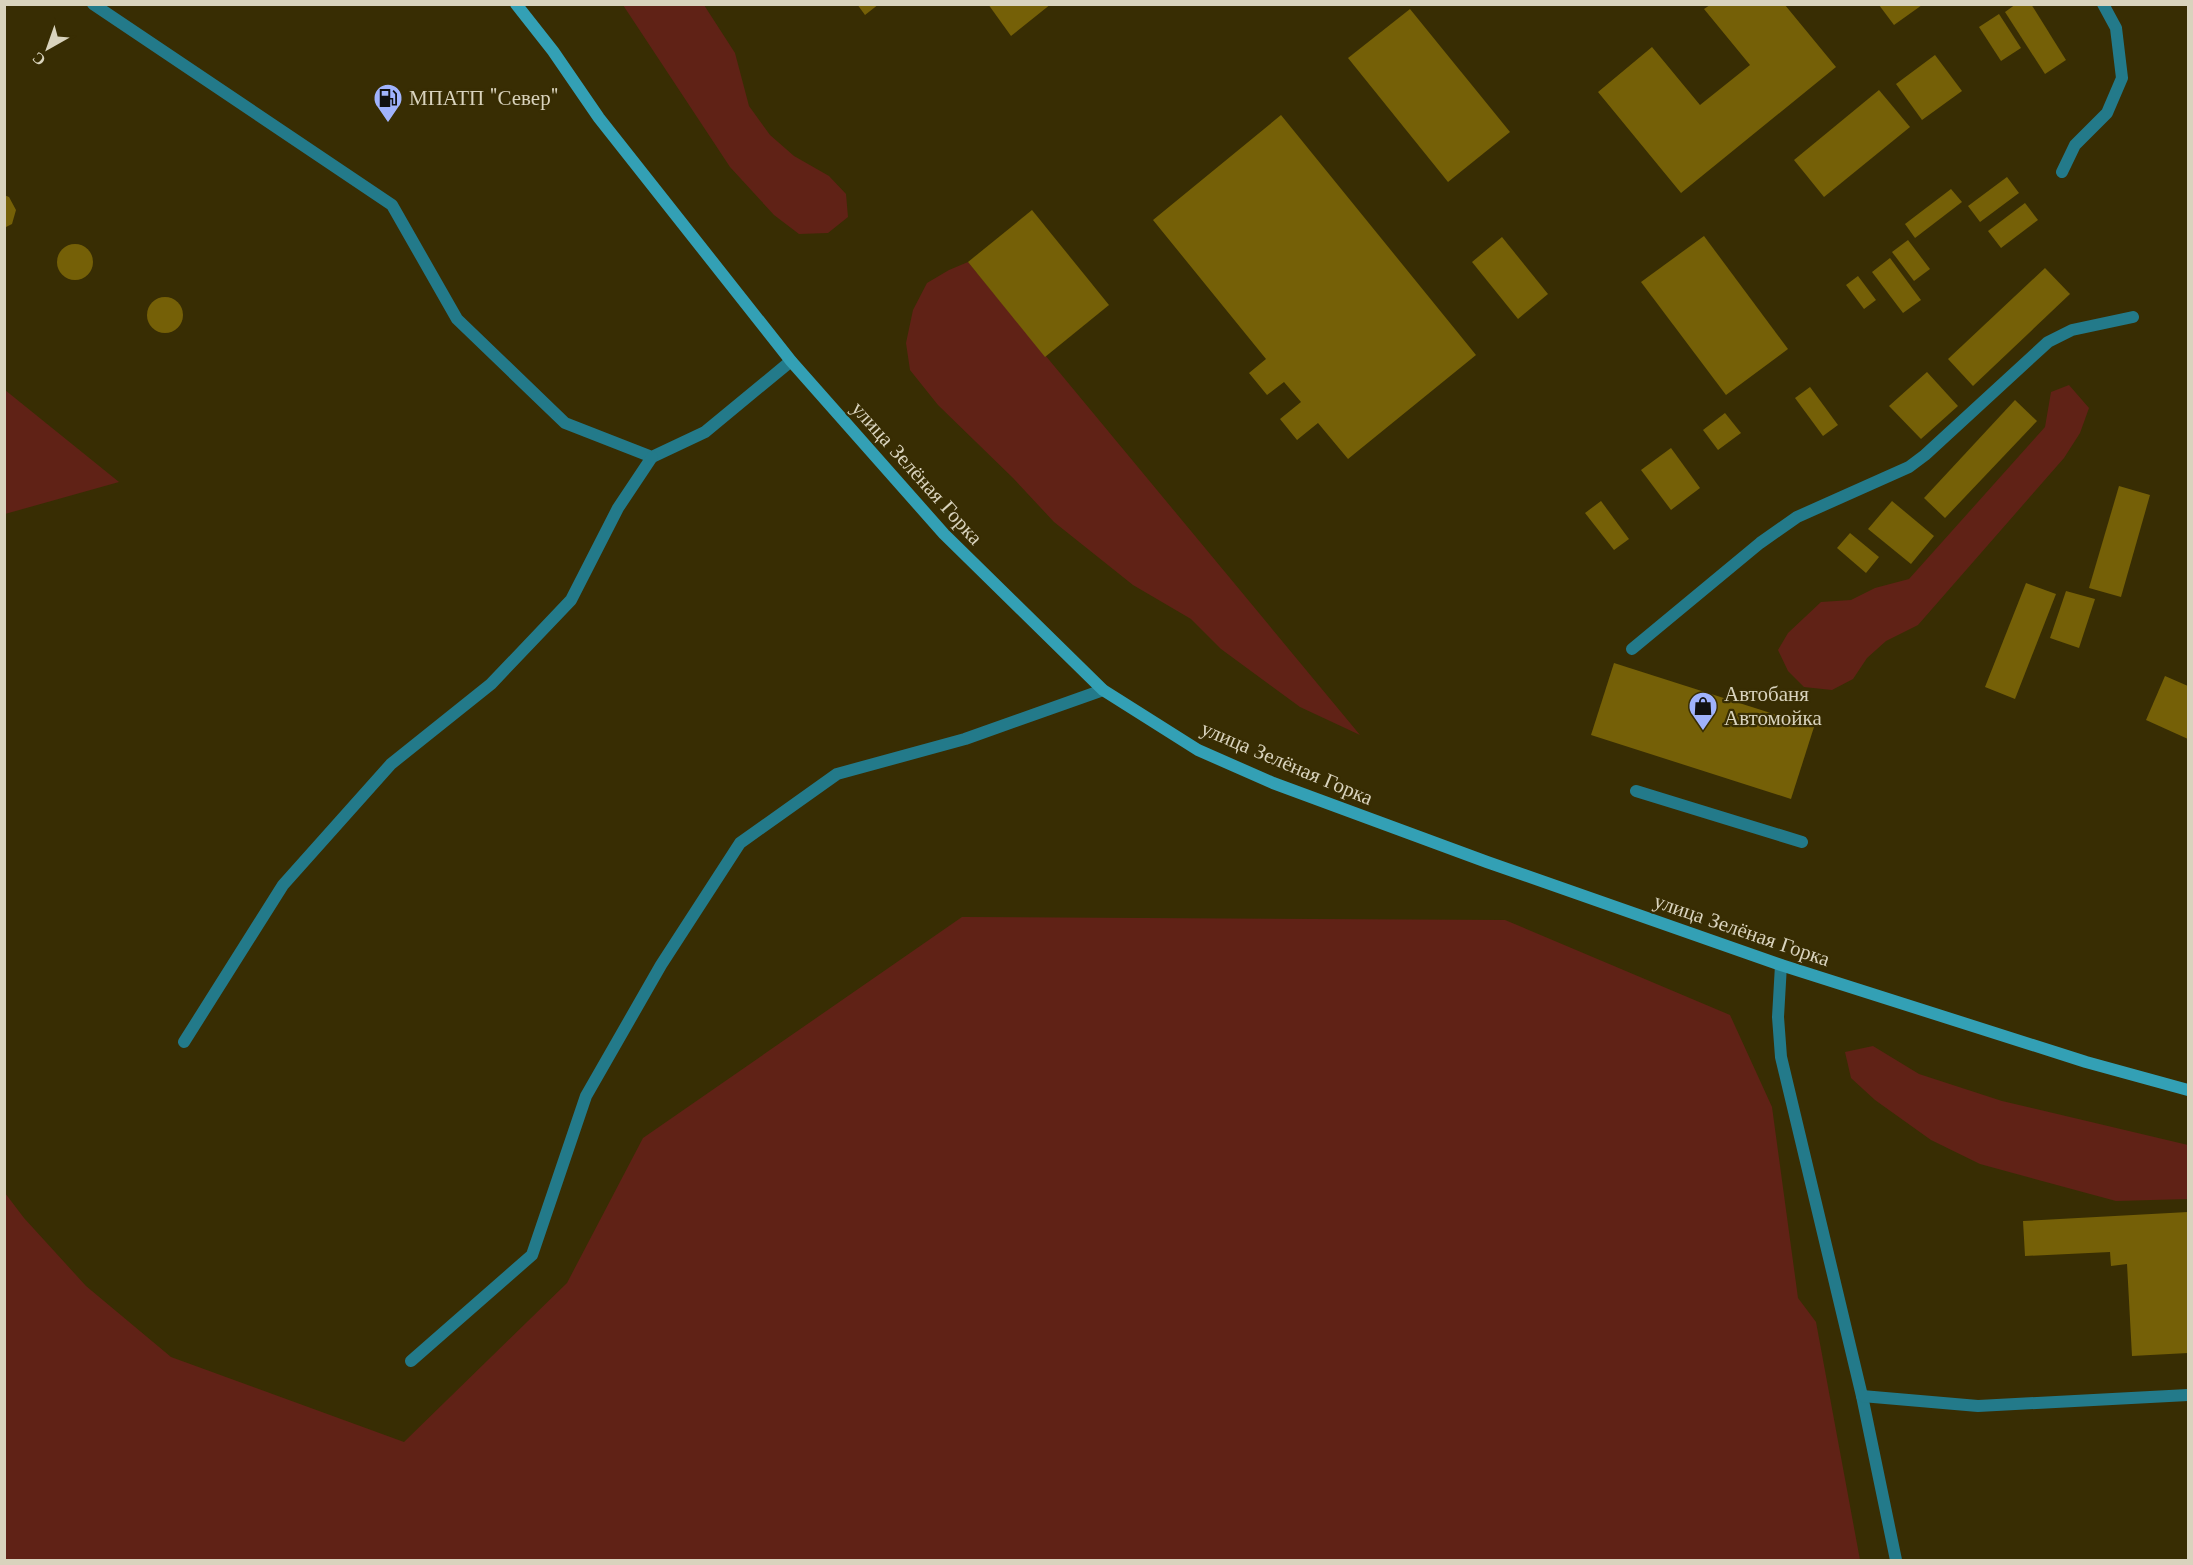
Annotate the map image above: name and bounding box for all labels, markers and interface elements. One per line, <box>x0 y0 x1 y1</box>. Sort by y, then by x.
north arrow <box>18 18 78 78</box>
text: С <box>28 48 49 71</box>
fuel station icon: МПАТП "Север" <box>372 82 404 124</box>
place label: МПАТП "Север" <box>409 85 558 111</box>
street label: улица Зелёная Горка <box>846 396 989 551</box>
place label: Автобаня Автомойка <box>1724 681 1822 731</box>
shop icon: Автобаня Автомойка <box>1687 690 1719 732</box>
street label: улица Зелёная Горка <box>1197 715 1378 811</box>
street label: улица Зелёная Горка <box>1651 888 1834 973</box>

